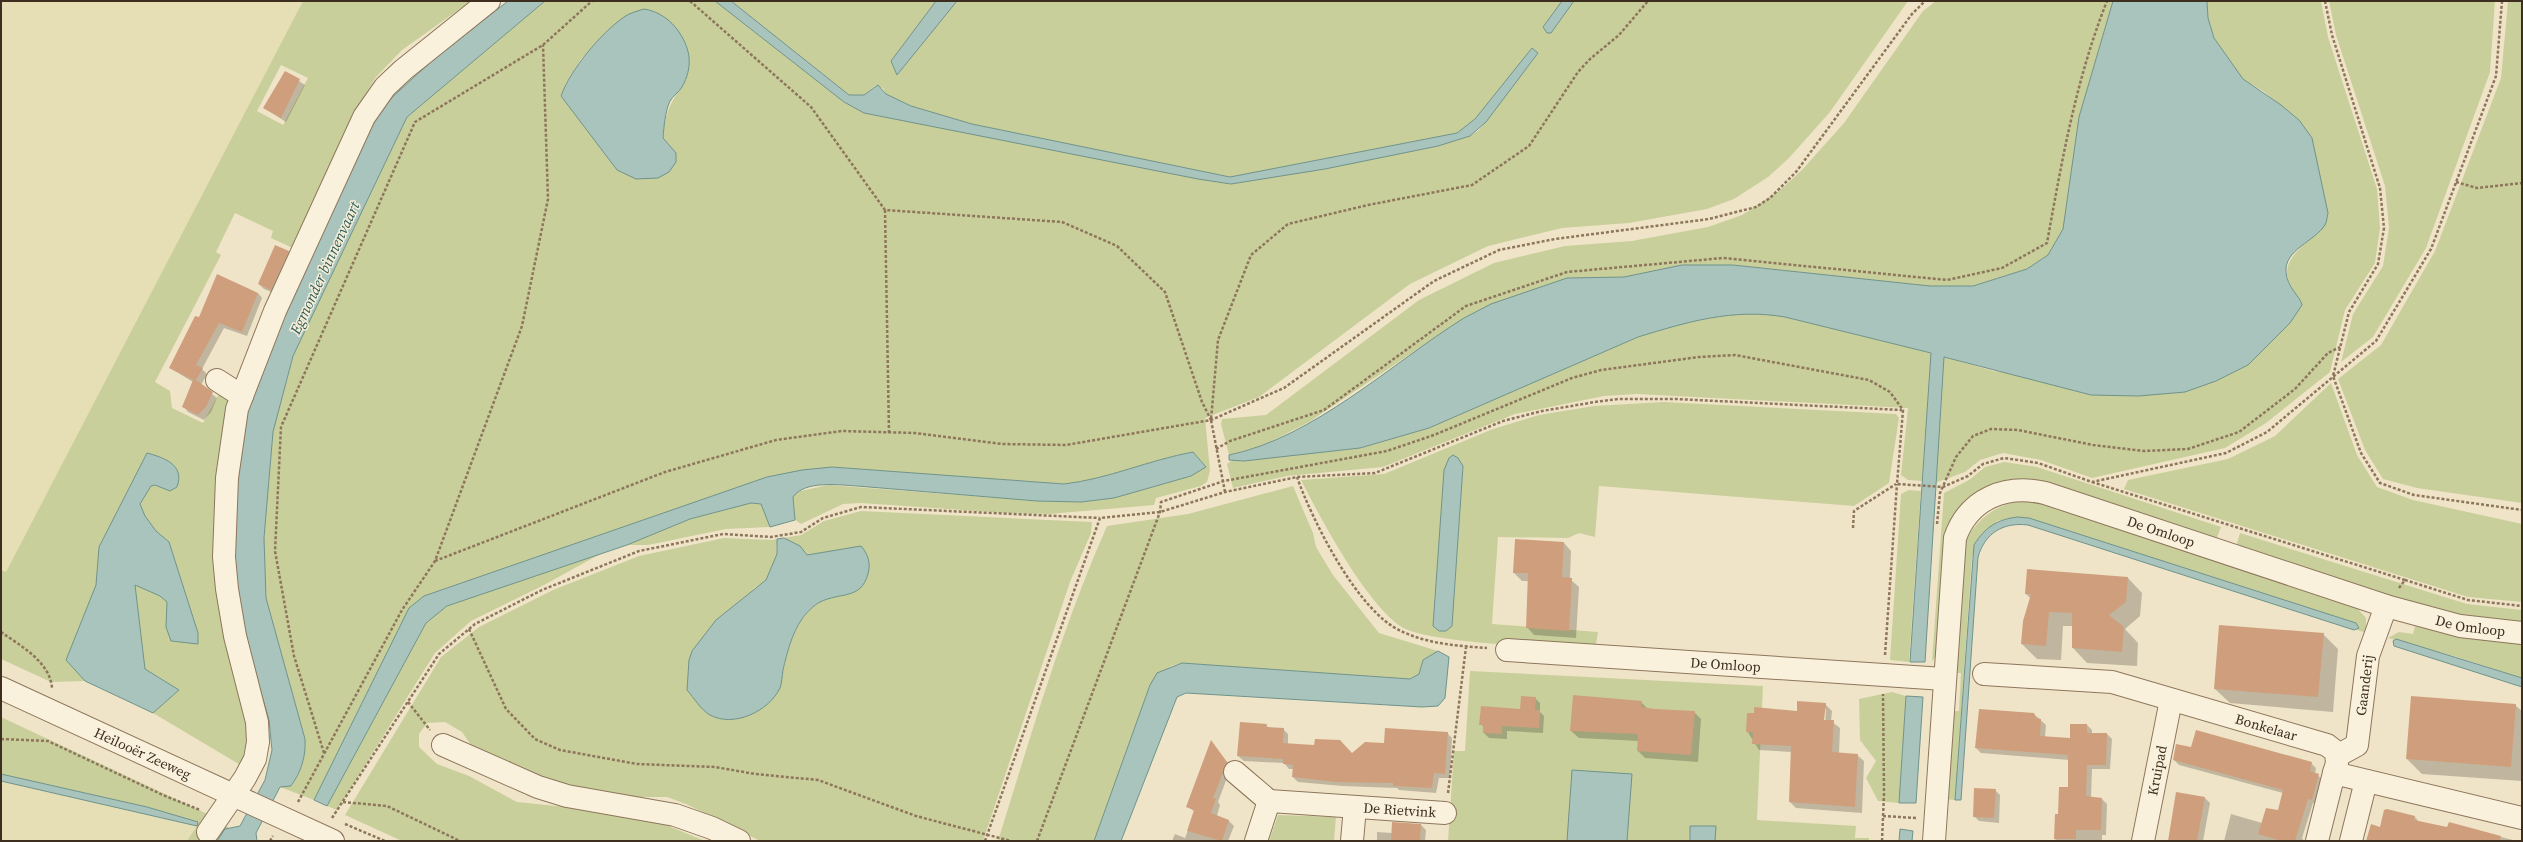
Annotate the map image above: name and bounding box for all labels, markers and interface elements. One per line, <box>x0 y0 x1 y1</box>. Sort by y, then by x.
water label: Egmonder binnenvaart <box>284 197 365 339</box>
street label: De Omloop <box>2124 511 2198 552</box>
street label: De Omloop <box>2433 610 2506 641</box>
street label: De Omloop <box>1690 652 1761 677</box>
street label: Gaanderij <box>2351 653 2378 717</box>
street label: Bonkelaar <box>2233 709 2300 746</box>
street label: Heilooër Zeeweg <box>91 722 194 784</box>
street label: Kruipad <box>2142 743 2172 797</box>
street label: De Rietvink <box>1363 797 1437 822</box>

